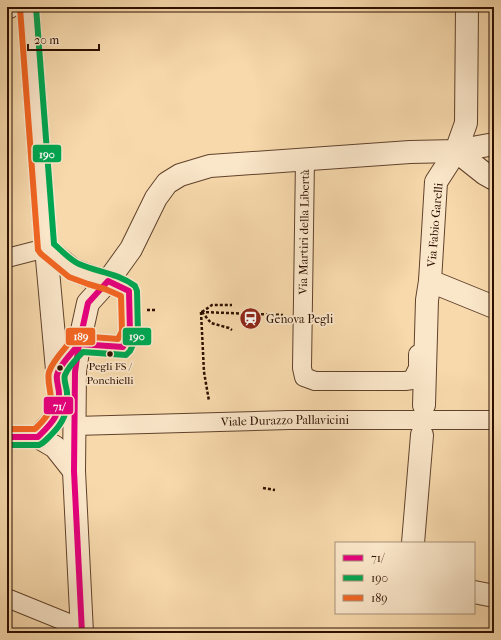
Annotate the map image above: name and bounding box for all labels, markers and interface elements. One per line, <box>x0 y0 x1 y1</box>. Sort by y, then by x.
scale bar <box>28 26 99 52</box>
text: 20 m <box>34 33 59 47</box>
line badge: 190 <box>32 144 62 163</box>
text: 190 <box>39 148 55 161</box>
street label: Via Martiri della Libertà <box>296 169 312 296</box>
street label: Via Fabio Garelli <box>424 182 446 269</box>
station icon: Genova Pegli <box>238 306 264 332</box>
place label: Genova Pegli <box>266 312 334 326</box>
line badge: 189 <box>65 327 96 346</box>
line badge: 190 <box>122 327 152 346</box>
text: 189 <box>73 330 89 343</box>
text: 190 <box>129 330 145 343</box>
marker: Pegli FS / Ponchielli <box>105 349 115 359</box>
place label: Pegli FS / Ponchielli <box>86 360 134 387</box>
unlabelled marker <box>55 363 65 373</box>
line badge: 71/ <box>43 396 74 415</box>
text: 71/ <box>52 400 66 413</box>
street label: Viale Durazzo Pallavicini <box>220 413 349 429</box>
legend <box>335 542 475 614</box>
text: 71/ <box>371 551 385 565</box>
text: 190 <box>371 571 388 585</box>
text: 189 <box>371 591 388 605</box>

